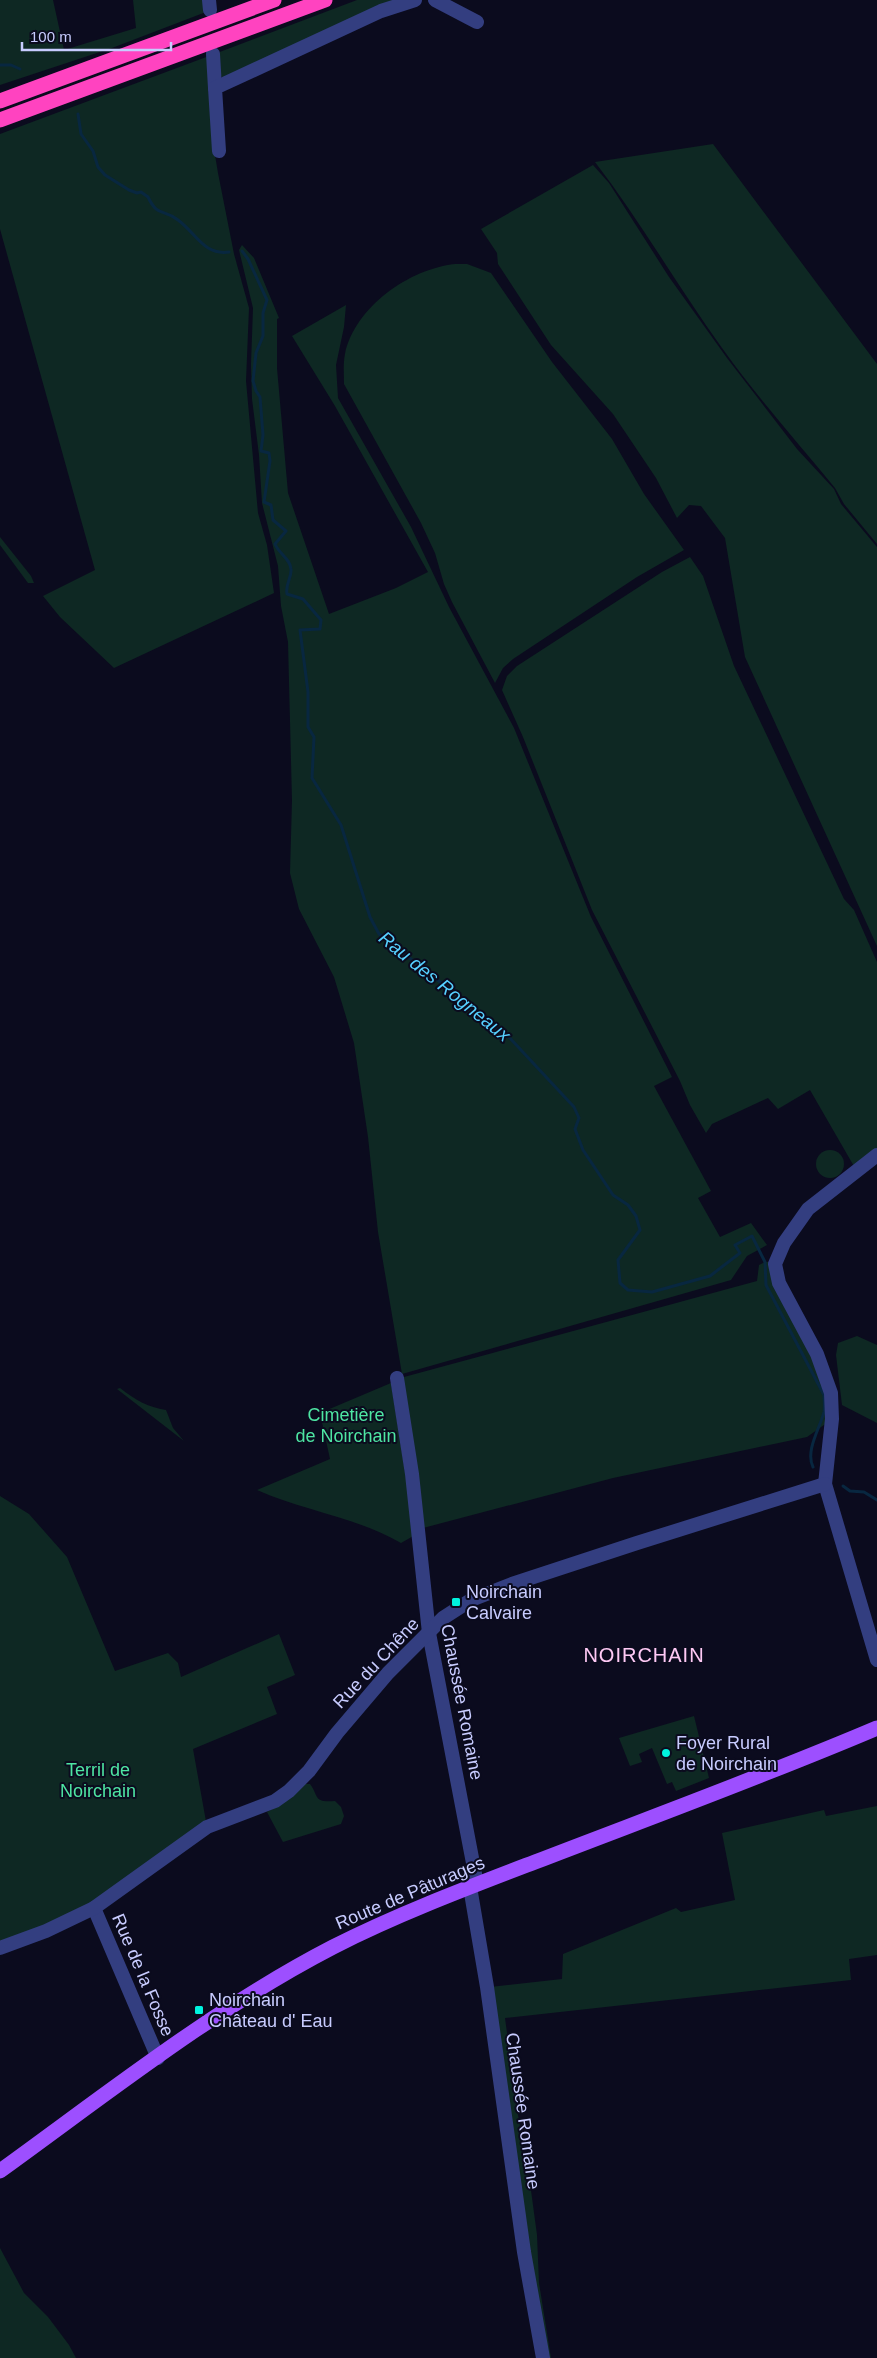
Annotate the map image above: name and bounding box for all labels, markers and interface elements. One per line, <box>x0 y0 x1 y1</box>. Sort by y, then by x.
scale bar <box>22 20 171 52</box>
text: 100 m <box>30 28 72 45</box>
water label: Rau des Rogneaux <box>375 927 516 1047</box>
park label: Cimetière de Noirchain <box>295 1405 397 1446</box>
place label: Noirchain Calvaire <box>466 1582 542 1623</box>
marker: Noirchain Calvaire <box>450 1596 462 1608</box>
street label: Rue du Chêne <box>329 1614 423 1712</box>
street label: Chaussée Romaine <box>437 1622 487 1782</box>
district label: NOIRCHAIN <box>583 1644 705 1666</box>
place label: Foyer Rural de Noirchain <box>676 1733 777 1774</box>
marker: Foyer Rural de Noirchain <box>660 1747 672 1759</box>
park label: Terril de Noirchain <box>60 1760 136 1801</box>
street label: Route de Pâturages <box>332 1853 488 1933</box>
street label: Rue de la Fosse <box>108 1911 178 2039</box>
place label: Noirchain Château d' Eau <box>209 1990 333 2031</box>
marker: Noirchain Château d' Eau <box>193 2004 205 2016</box>
street label: Chaussée Romaine <box>502 2031 544 2191</box>

